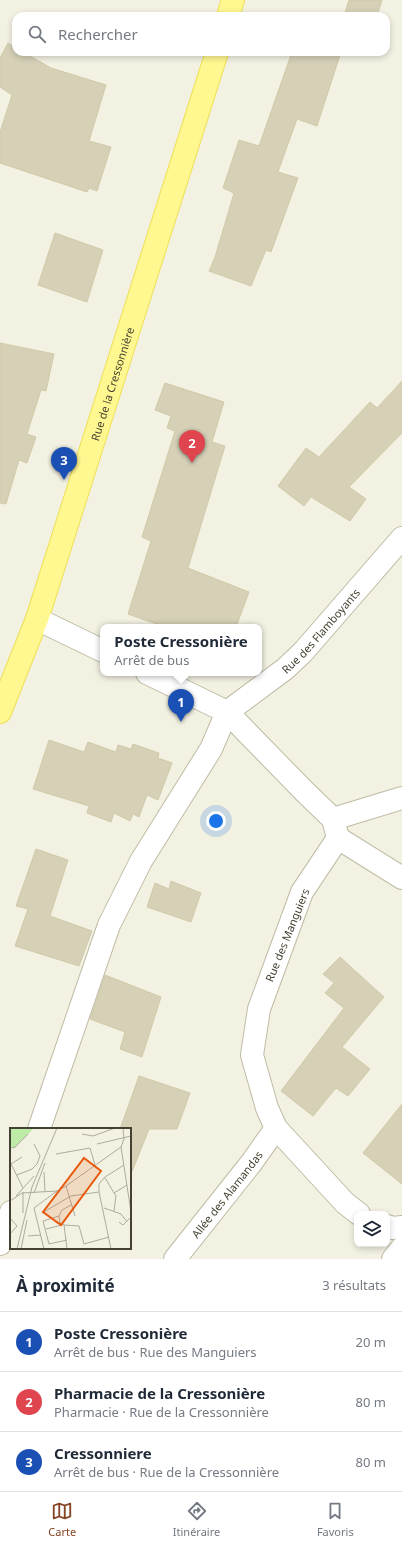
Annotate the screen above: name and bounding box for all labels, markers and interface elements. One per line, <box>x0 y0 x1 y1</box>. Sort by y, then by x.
search box <box>12 12 390 56</box>
icon: search <box>26 23 48 45</box>
text: Rechercher <box>58 24 138 44</box>
street label: Rue de la Cressonnière <box>87 325 137 442</box>
pin: 2 <box>179 430 205 463</box>
pin: 3 <box>51 447 77 480</box>
street label: Rue des Flamboyants <box>278 585 363 676</box>
popup <box>100 624 262 676</box>
text: Poste Cressonière <box>114 631 248 651</box>
text: Arrêt de bus <box>114 651 189 669</box>
pin: 1 <box>168 689 194 722</box>
your location <box>206 811 226 831</box>
street label: Rue des Manguiers <box>261 886 313 984</box>
inset map <box>10 1128 131 1249</box>
street label: Allée des Alamandas <box>188 1147 265 1240</box>
map controls <box>354 1211 390 1247</box>
button: layers <box>354 1211 390 1247</box>
text: À proximité <box>16 1274 115 1297</box>
text: 3 résultats <box>322 1276 386 1294</box>
text: Poste Cressonière <box>54 1323 188 1343</box>
text: 1 <box>25 1333 33 1351</box>
text: 20 m <box>356 1333 386 1351</box>
text: Arrêt de bus · Rue des Manguiers <box>54 1343 257 1361</box>
text: Pharmacie de la Cressonière <box>54 1383 265 1403</box>
text: 2 <box>25 1393 33 1411</box>
text: 80 m <box>356 1393 386 1411</box>
text: Pharmacie · Rue de la Cressonnière <box>54 1403 269 1421</box>
text: Cressonniere <box>54 1443 152 1463</box>
text: 3 <box>25 1453 33 1471</box>
text: 80 m <box>356 1453 386 1471</box>
text: Arrêt de bus · Rue de la Cressonnière <box>54 1463 279 1481</box>
tab: Carte <box>48 1500 76 1539</box>
tab: Itinéraire <box>173 1500 220 1539</box>
tab: Favoris <box>317 1500 354 1539</box>

